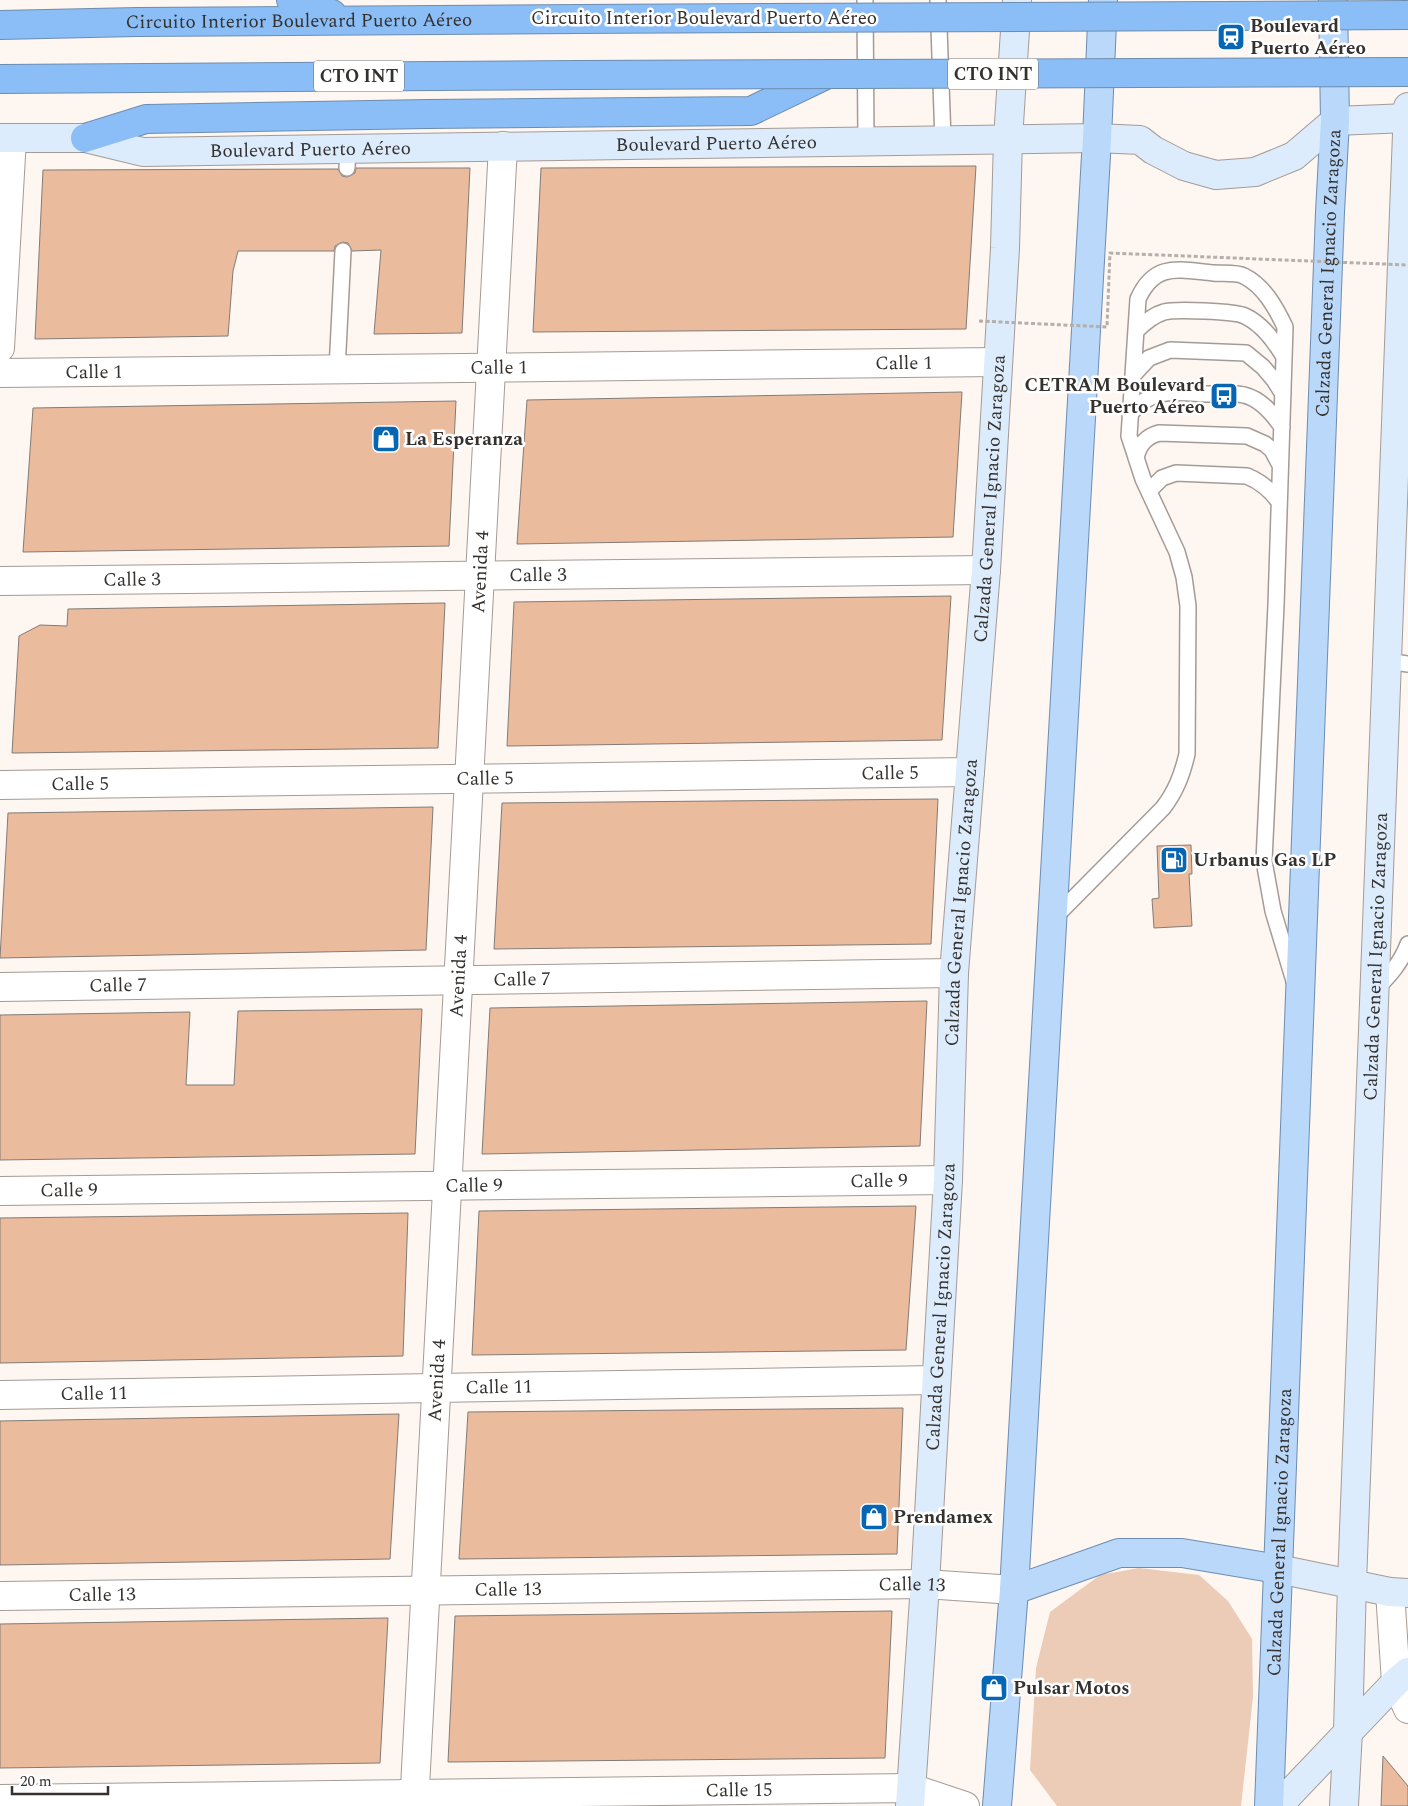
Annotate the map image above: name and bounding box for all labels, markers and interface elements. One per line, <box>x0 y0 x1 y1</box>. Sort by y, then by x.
street label: Circuito Interior Boulevard Puerto Aéreo <box>531 4 877 33</box>
street label: Circuito Interior Boulevard Puerto Aéreo <box>125 5 472 37</box>
place label: Boulevard Puerto Aéreo <box>1250 12 1366 63</box>
station icon: Boulevard Puerto Aéreo <box>1216 22 1246 52</box>
road number: CTO INT <box>948 59 1038 90</box>
road number: CTO INT <box>314 60 404 92</box>
street label: Boulevard Puerto Aéreo <box>615 128 817 160</box>
street label: Calzada General Ignacio Zaragoza <box>1308 128 1349 418</box>
street label: Boulevard Puerto Aéreo <box>210 134 411 166</box>
street label: Calle 1 <box>875 348 933 378</box>
street label: Calle 1 <box>470 353 528 382</box>
street label: Calzada General Ignacio Zaragoza <box>966 353 1013 644</box>
street label: Calle 1 <box>65 357 123 387</box>
place label: CETRAM Boulevard Puerto Aéreo <box>1024 371 1205 422</box>
bus stop icon: CETRAM Boulevard Puerto Aéreo <box>1209 381 1239 411</box>
shop icon: La Esperanza <box>371 424 401 454</box>
place label: La Esperanza <box>405 425 523 454</box>
street label: Avenida 4 <box>463 529 497 614</box>
street label: Calle 3 <box>509 560 567 590</box>
street label: Calle 3 <box>103 565 161 594</box>
street label: Calzada General Ignacio Zaragoza <box>937 757 986 1047</box>
street label: Calle 5 <box>861 758 919 788</box>
street label: Calle 5 <box>456 764 514 793</box>
street label: Calle 5 <box>51 769 109 799</box>
street label: Calzada General Ignacio Zaragoza <box>1356 811 1396 1101</box>
fuel station icon: Urbanus Gas LP <box>1159 845 1189 875</box>
place label: Urbanus Gas LP <box>1193 846 1336 875</box>
street label: Avenida 4 <box>442 934 475 1018</box>
street label: Calle 7 <box>493 964 551 994</box>
street label: Calle 7 <box>89 970 147 1000</box>
street label: Calzada General Ignacio Zaragoza <box>918 1162 963 1452</box>
street label: Calle 9 <box>850 1166 908 1196</box>
street label: Calle 9 <box>445 1171 503 1200</box>
street label: Calle 9 <box>40 1175 98 1205</box>
street label: Avenida 4 <box>420 1338 454 1423</box>
street label: Calle 11 <box>465 1372 533 1402</box>
street label: Calle 11 <box>60 1378 128 1409</box>
street label: Calzada General Ignacio Zaragoza <box>1259 1387 1300 1677</box>
shop icon: Prendamex <box>859 1502 889 1532</box>
place label: Prendamex <box>893 1503 993 1532</box>
street label: Calle 13 <box>878 1569 947 1600</box>
street label: Calle 13 <box>474 1574 542 1604</box>
street label: Calle 13 <box>68 1580 136 1610</box>
shop icon: Pulsar Motos <box>979 1673 1009 1703</box>
place label: Pulsar Motos <box>1013 1674 1130 1703</box>
scale bar <box>12 1764 109 1796</box>
text: 20 m <box>20 1770 52 1793</box>
street label: Calle 15 <box>705 1775 773 1805</box>

